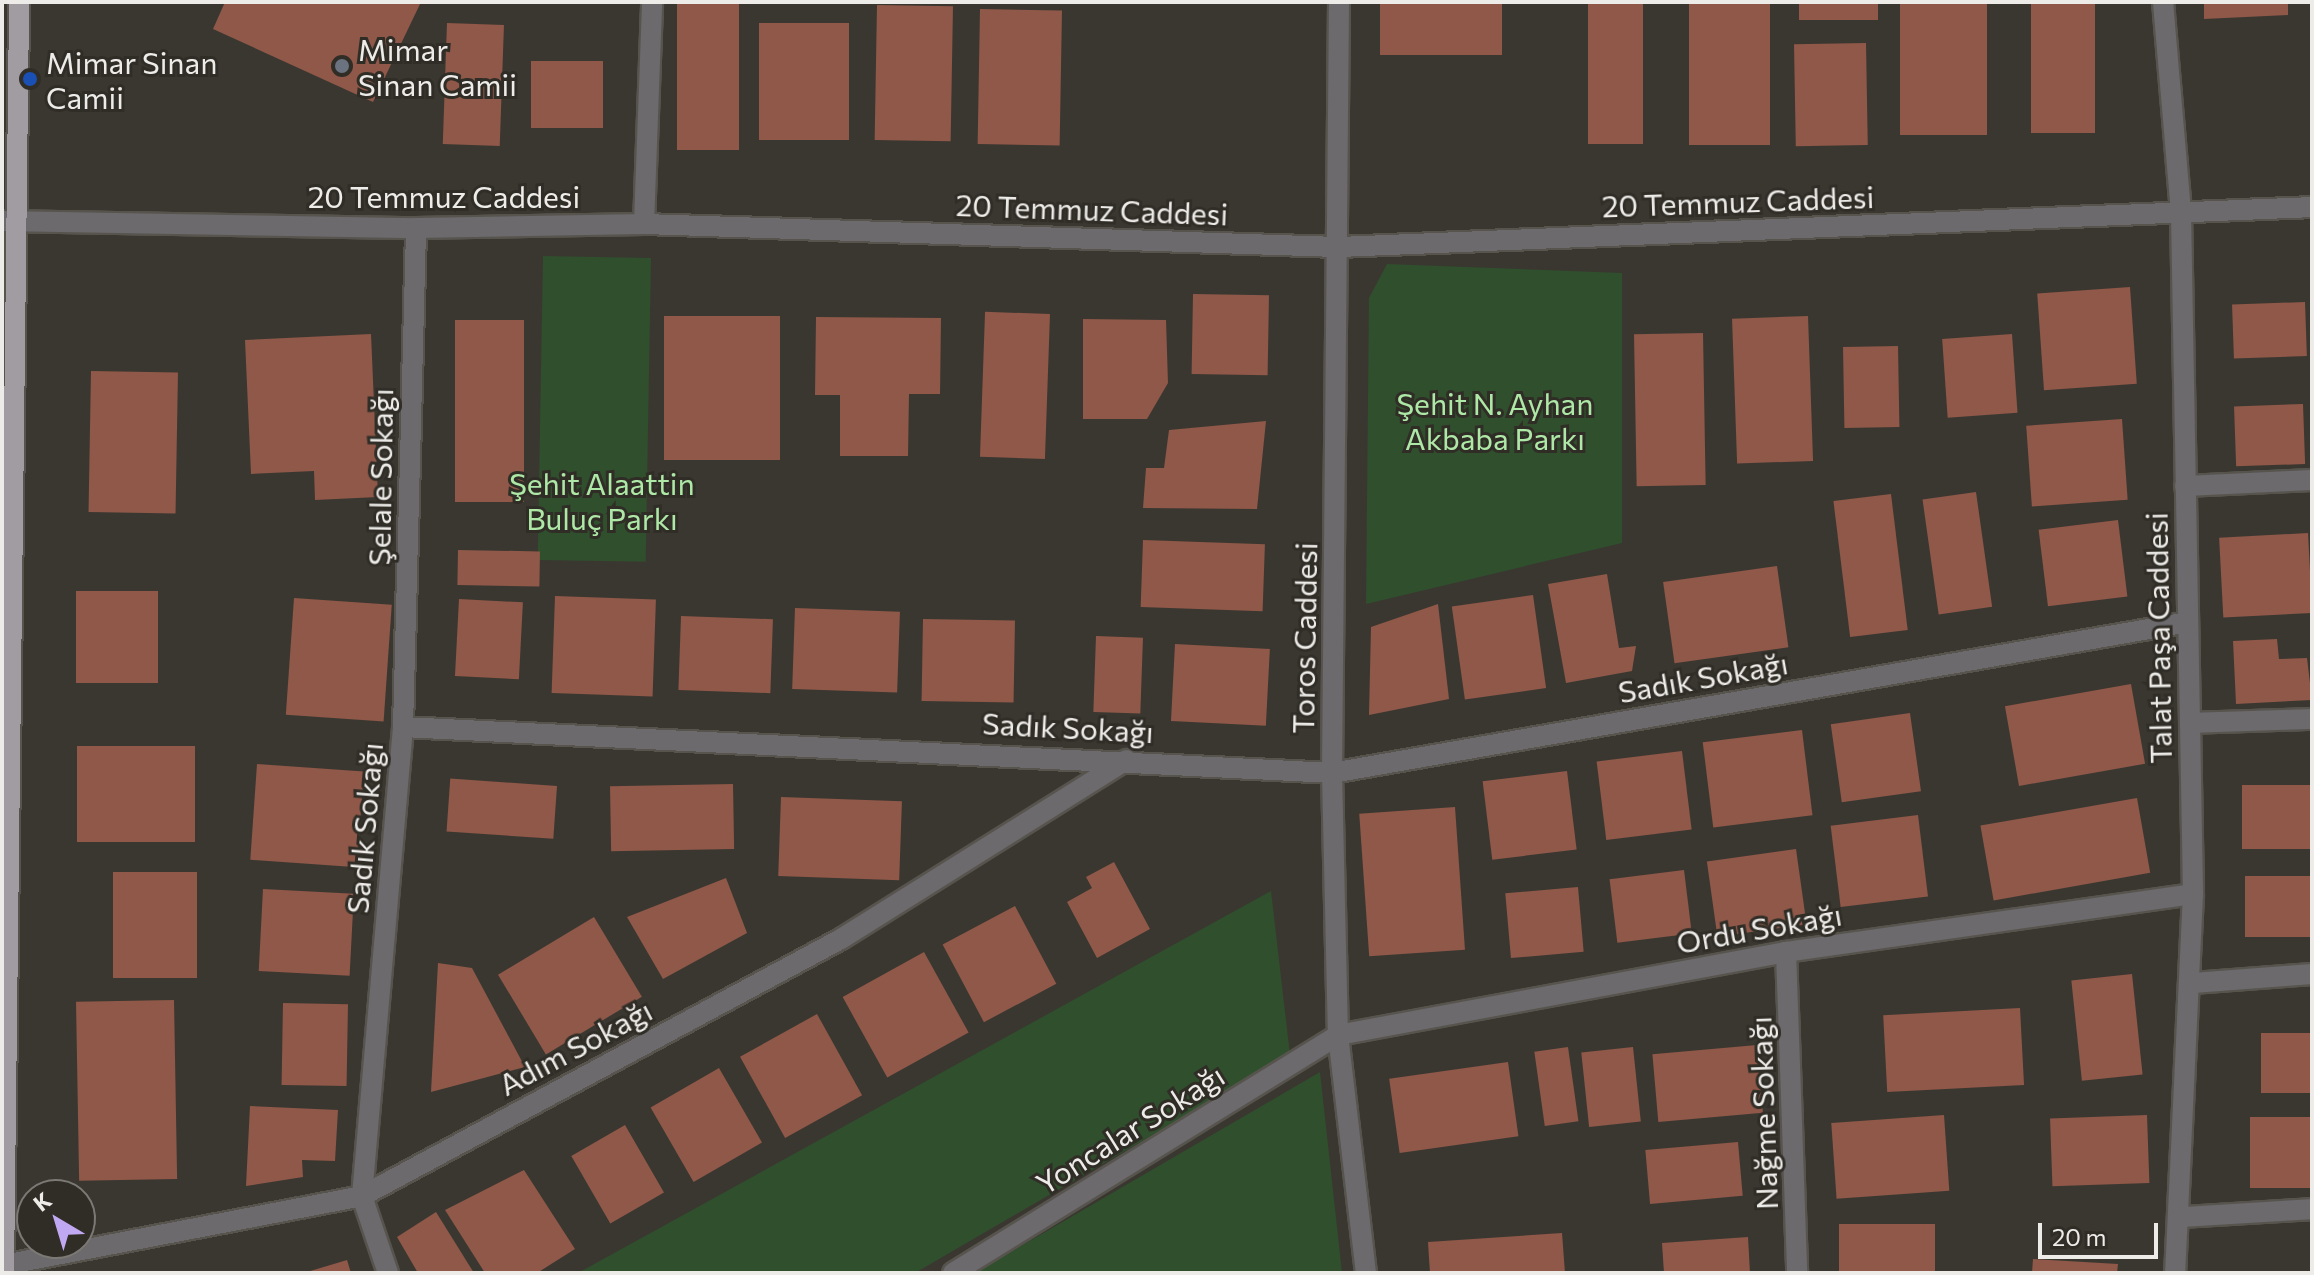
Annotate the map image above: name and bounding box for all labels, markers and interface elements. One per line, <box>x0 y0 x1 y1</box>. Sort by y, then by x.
place label: Mimar Sinan Camii <box>358 31 517 102</box>
place label: Mimar Sinan Cami̇i <box>46 44 217 114</box>
marker: Mimar Sinan Camii <box>333 57 351 75</box>
marker: Mimar Sinan Cami̇i <box>21 70 39 88</box>
street label: 20 Temmuz Caddesi <box>308 178 580 214</box>
street label: 20 Temmuz Caddesi <box>1601 178 1875 224</box>
street label: 20 Temmuz Caddesi <box>955 186 1229 232</box>
park label: Şehit N. Ayhan Akbaba Parkı <box>1397 385 1593 456</box>
street label: Şelale Sokağı <box>360 388 400 566</box>
park label: Şehit Alaattin Buluç Parkı <box>509 465 695 536</box>
street label: Talat Paşa Caddesi <box>2138 512 2178 764</box>
street label: Toros Caddesi <box>1284 542 1324 734</box>
street label: Sadık Sokağı <box>1615 644 1791 710</box>
street label: Sadık Sokağı <box>981 705 1155 749</box>
street label: Sadık Sokağı <box>339 741 389 915</box>
street label: Ordu Sokağı <box>1674 896 1844 960</box>
street label: Adım Sokağı <box>492 992 658 1102</box>
street label: Nağme Sokağı <box>1742 1016 1784 1210</box>
street label: Yoncalar Sokağı <box>1029 1057 1231 1201</box>
north arrow <box>16 1179 96 1259</box>
text: K <box>28 1186 57 1217</box>
scale bar <box>2042 1207 2162 1257</box>
text: 20 m <box>2052 1222 2106 1251</box>

